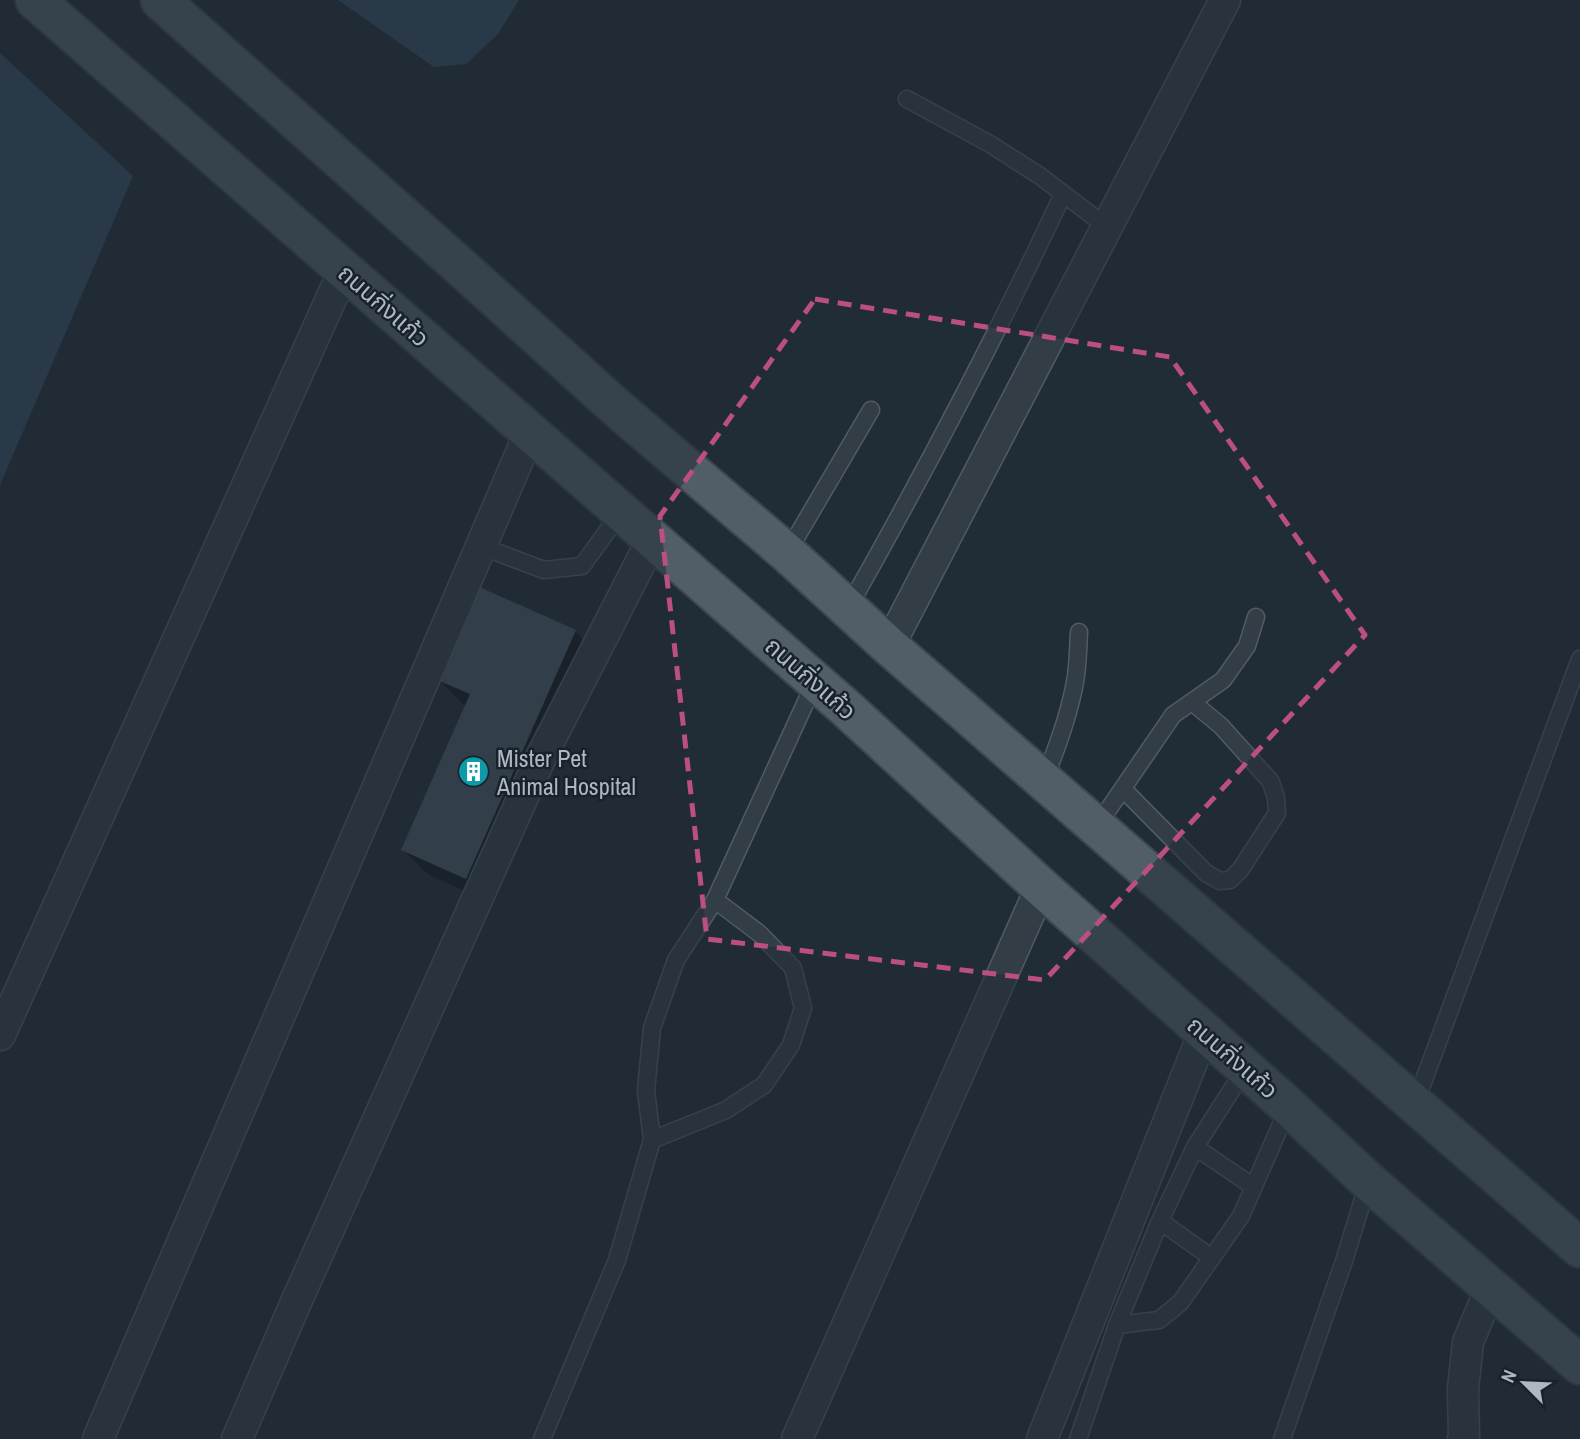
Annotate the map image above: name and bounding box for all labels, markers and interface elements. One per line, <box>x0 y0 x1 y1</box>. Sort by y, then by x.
street label: ถนนกิ่งแก้ว <box>332 257 436 353</box>
street label: ถนนกิ่งแก้ว <box>759 630 863 726</box>
place label: Mister Pet Animal Hospital <box>496 742 636 802</box>
building icon: Mister Pet Animal Hospital <box>457 755 491 789</box>
street label: ถนนกิ่งแก้ว <box>1181 1009 1285 1105</box>
north arrow <box>1489 1348 1559 1418</box>
text: N <box>1494 1366 1523 1387</box>

